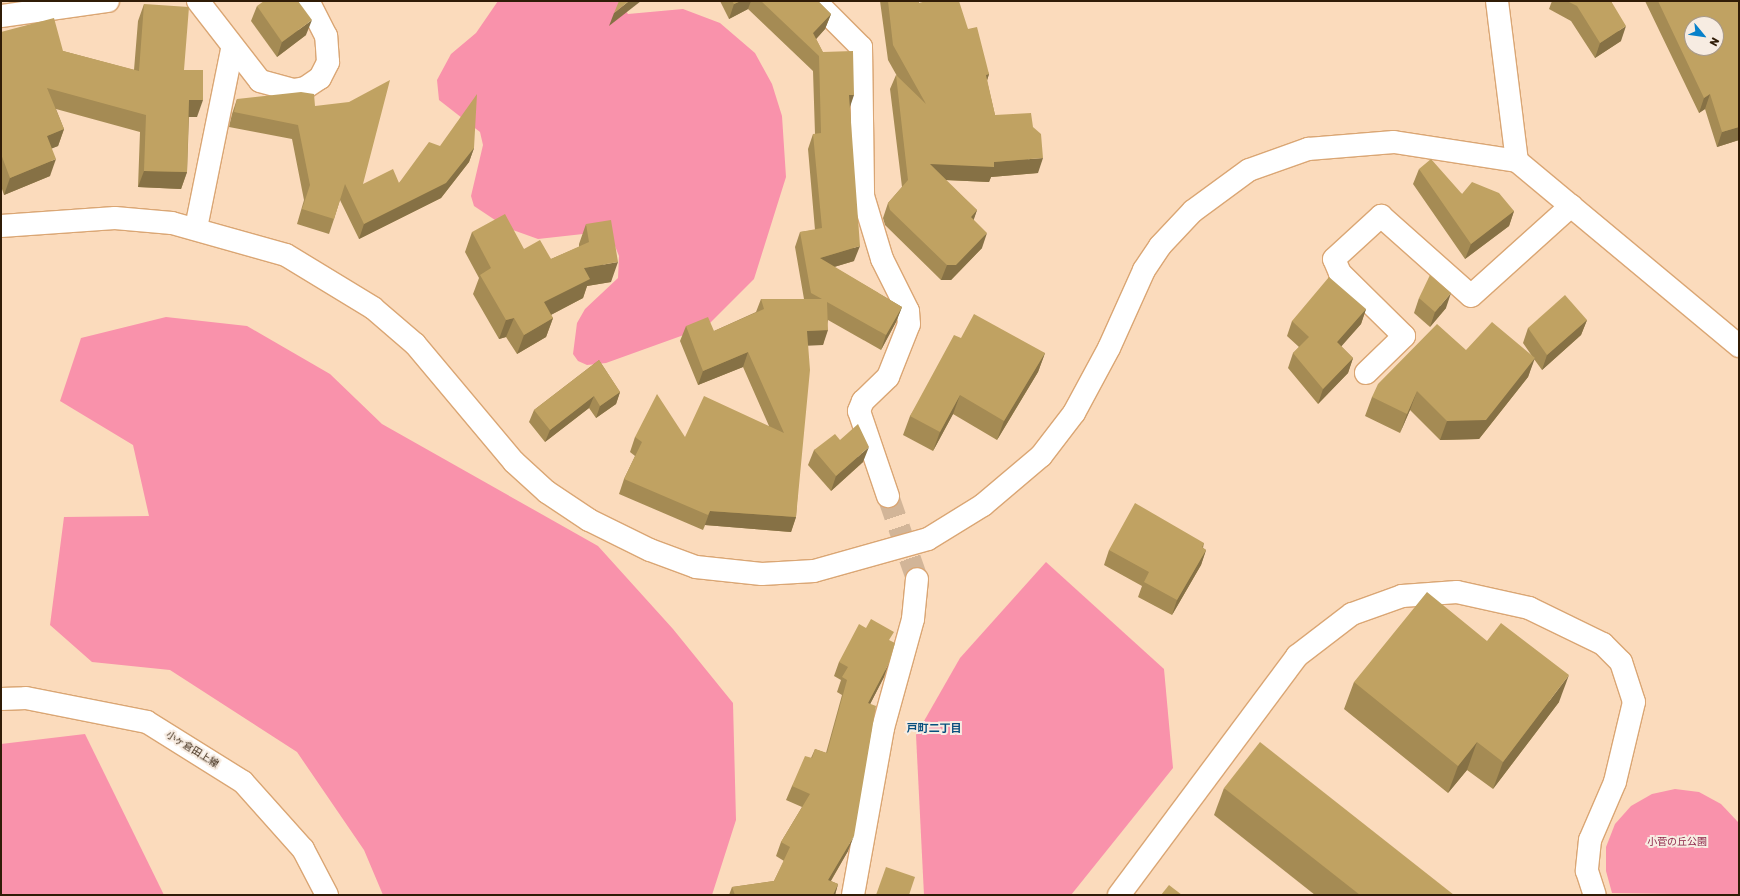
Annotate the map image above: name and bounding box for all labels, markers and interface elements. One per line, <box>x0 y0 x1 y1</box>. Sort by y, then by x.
north arrow <box>1684 16 1724 56</box>
text: N <box>1706 35 1722 48</box>
district label: 戸町二丁目 <box>907 722 961 736</box>
street label: 小ヶ倉田上線 <box>163 729 221 771</box>
park label: 小菅の丘公園 <box>1647 837 1707 849</box>

